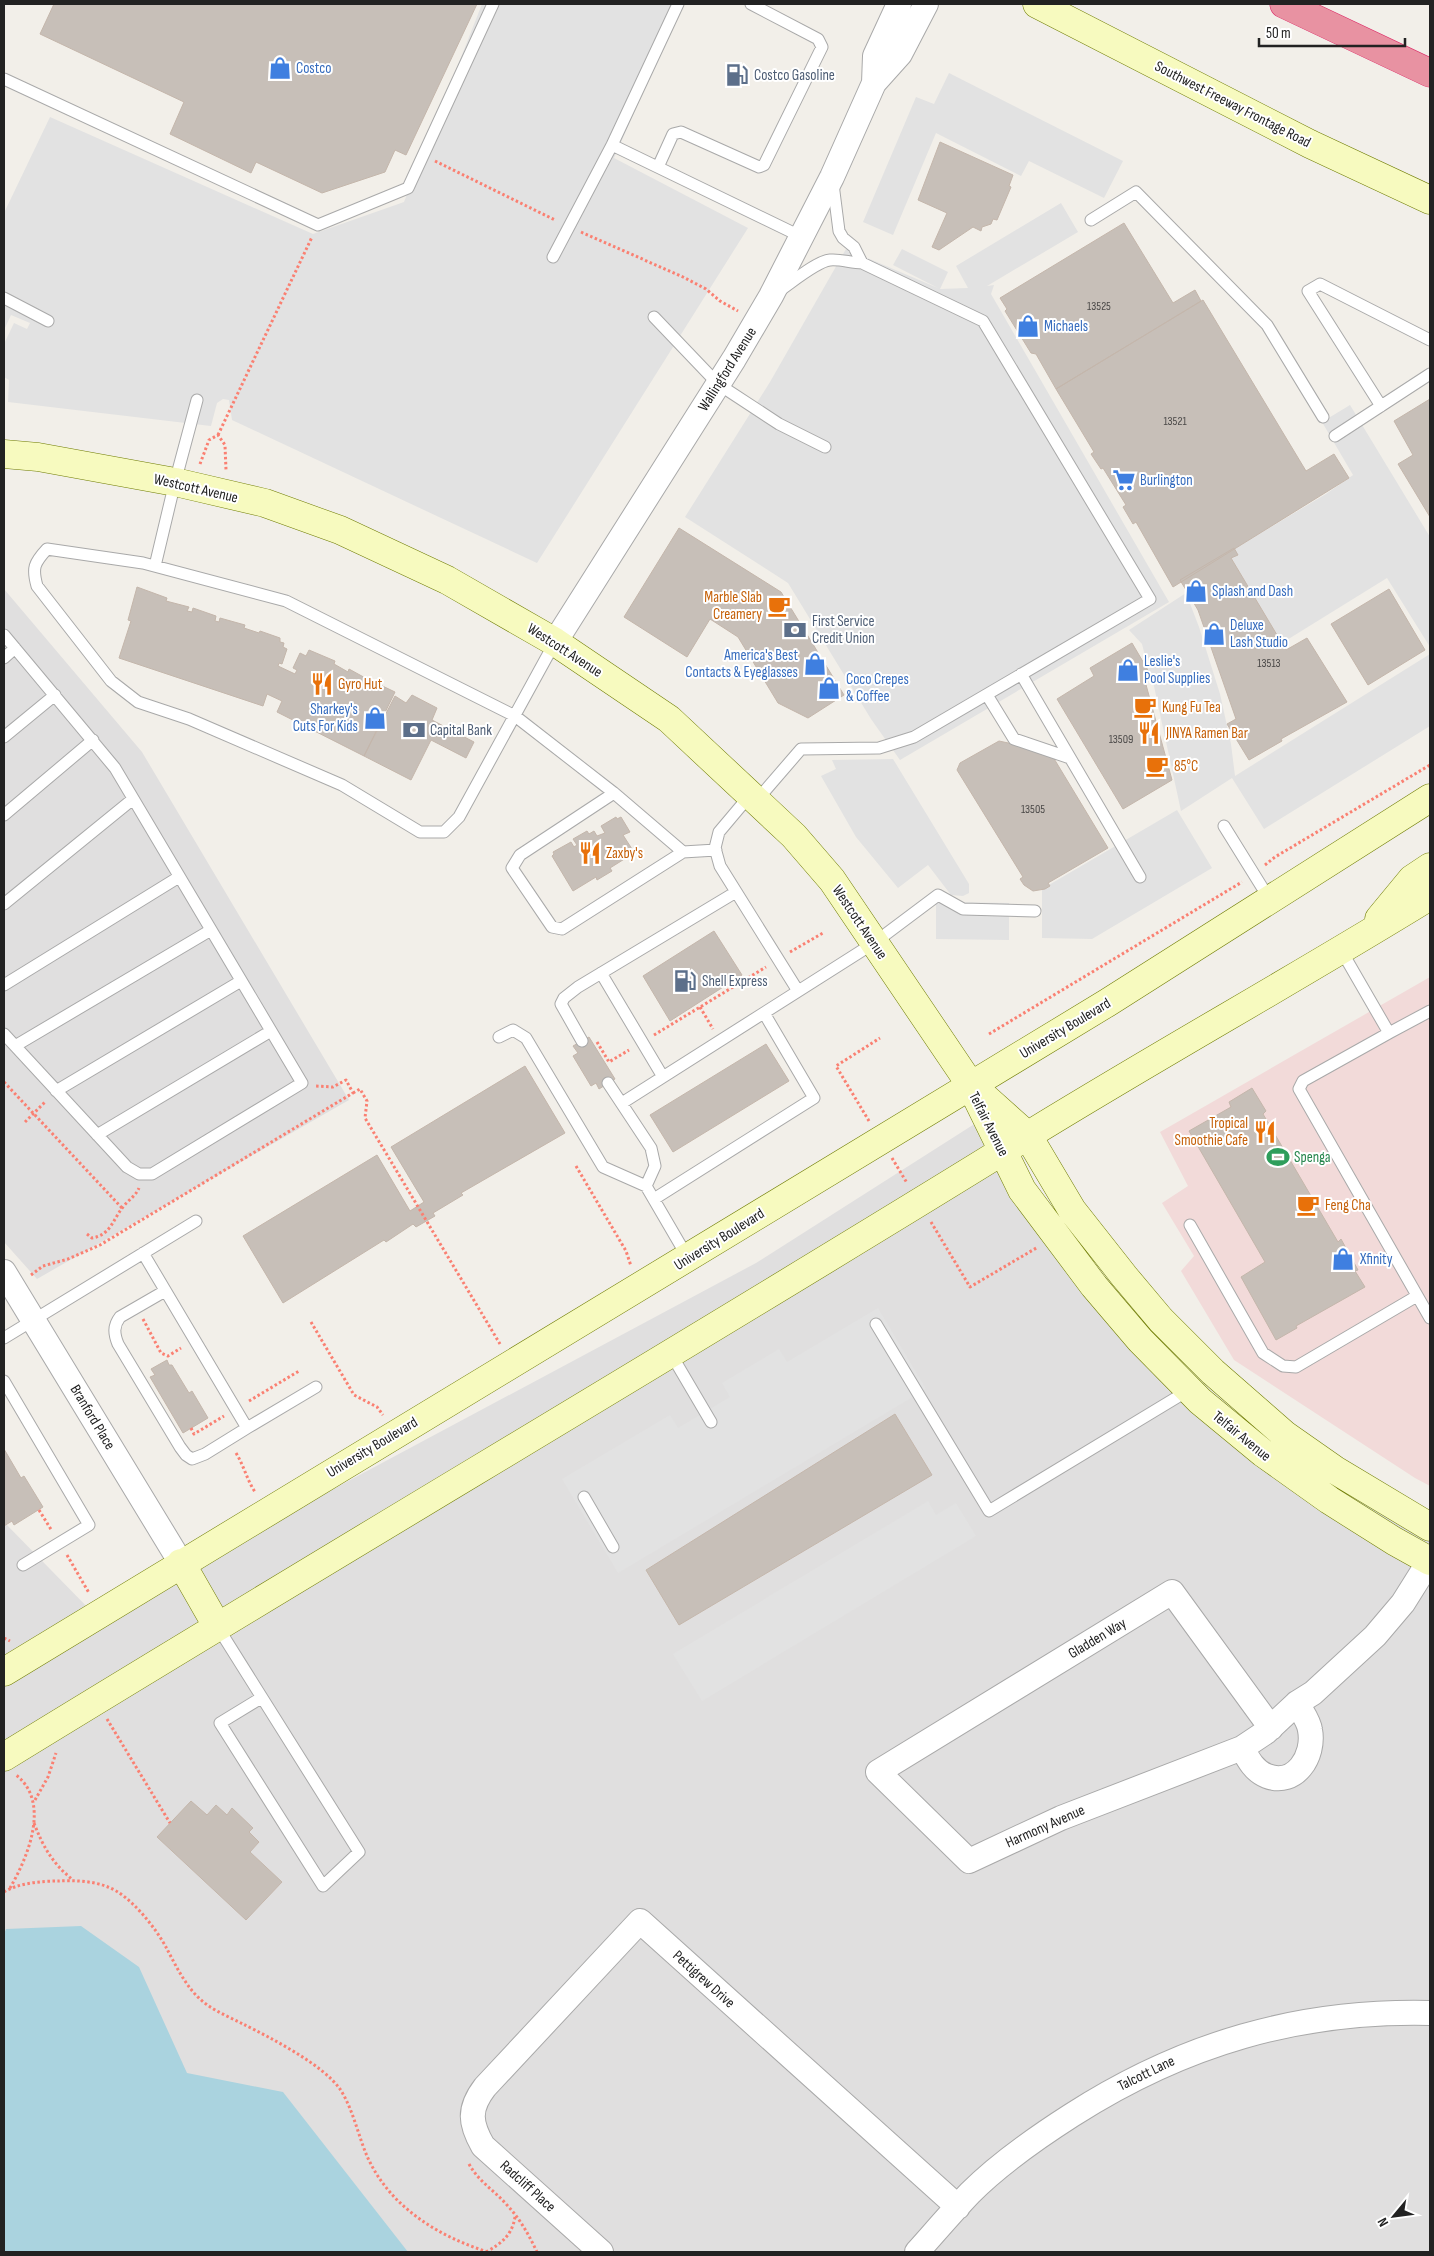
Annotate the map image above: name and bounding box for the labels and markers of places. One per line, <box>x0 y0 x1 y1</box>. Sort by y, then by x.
shop icon: Costco <box>267 55 293 81</box>
place label: Costco <box>296 59 331 78</box>
fuel station icon: Costco Gasoline <box>724 62 750 88</box>
place label: Costco Gasoline <box>754 66 835 85</box>
shop icon: Michaels <box>1015 313 1041 339</box>
place label: Michaels <box>1044 317 1088 336</box>
supermarket icon: Burlington <box>1111 467 1137 493</box>
place label: Burlington <box>1140 471 1193 490</box>
shop icon: Splash and Dash <box>1183 578 1209 604</box>
place label: Splash and Dash <box>1212 582 1293 601</box>
place label: Marble Slab Creamery <box>704 588 762 624</box>
cafe icon: Marble Slab Creamery <box>766 593 792 619</box>
place label: First Service Credit Union <box>812 612 875 648</box>
place label: Deluxe Lash Studio <box>1230 616 1288 652</box>
bank icon: First Service Credit Union <box>782 617 808 643</box>
shop icon: Deluxe Lash Studio <box>1201 621 1227 647</box>
place label: America's Best Contacts & Eyeglasses <box>685 646 798 682</box>
shop icon: America's Best Contacts & Eyeglasses <box>802 651 828 677</box>
place label: Leslie's Pool Supplies <box>1144 652 1210 688</box>
shop icon: Leslie's Pool Supplies <box>1115 657 1141 683</box>
place label: Coco Crepes & Coffee <box>846 670 909 706</box>
restaurant icon: Gyro Hut <box>309 671 335 697</box>
place label: Gyro Hut <box>338 675 383 694</box>
shop icon: Coco Crepes & Coffee <box>816 675 842 701</box>
cafe icon: Kung Fu Tea <box>1132 694 1158 720</box>
place label: Kung Fu Tea <box>1162 698 1221 717</box>
place label: Sharkey's Cuts For Kids <box>293 700 358 736</box>
shop icon: Sharkey's Cuts For Kids <box>362 705 388 731</box>
bank icon: Capital Bank <box>401 717 427 743</box>
restaurant icon: JINYA Ramen Bar <box>1136 720 1162 746</box>
place label: Capital Bank <box>430 721 492 740</box>
place label: JINYA Ramen Bar <box>1165 724 1249 743</box>
cafe icon: 85°C <box>1144 753 1170 779</box>
place label: 85°C <box>1174 757 1198 776</box>
restaurant icon: Zaxby's <box>577 840 603 866</box>
place label: Zaxby's <box>606 844 643 863</box>
fuel station icon: Shell Express <box>672 968 698 994</box>
place label: Shell Express <box>702 972 768 991</box>
place label: Tropical Smoothie Cafe <box>1174 1114 1248 1150</box>
restaurant icon: Tropical Smoothie Cafe <box>1252 1119 1278 1145</box>
sports icon: Spenga <box>1265 1144 1291 1170</box>
place label: Spenga <box>1294 1148 1331 1167</box>
cafe icon: Feng Cha <box>1295 1192 1321 1218</box>
place label: Feng Cha <box>1325 1196 1371 1215</box>
shop icon: Xfinity <box>1330 1246 1356 1272</box>
place label: Xfinity <box>1359 1250 1393 1269</box>

